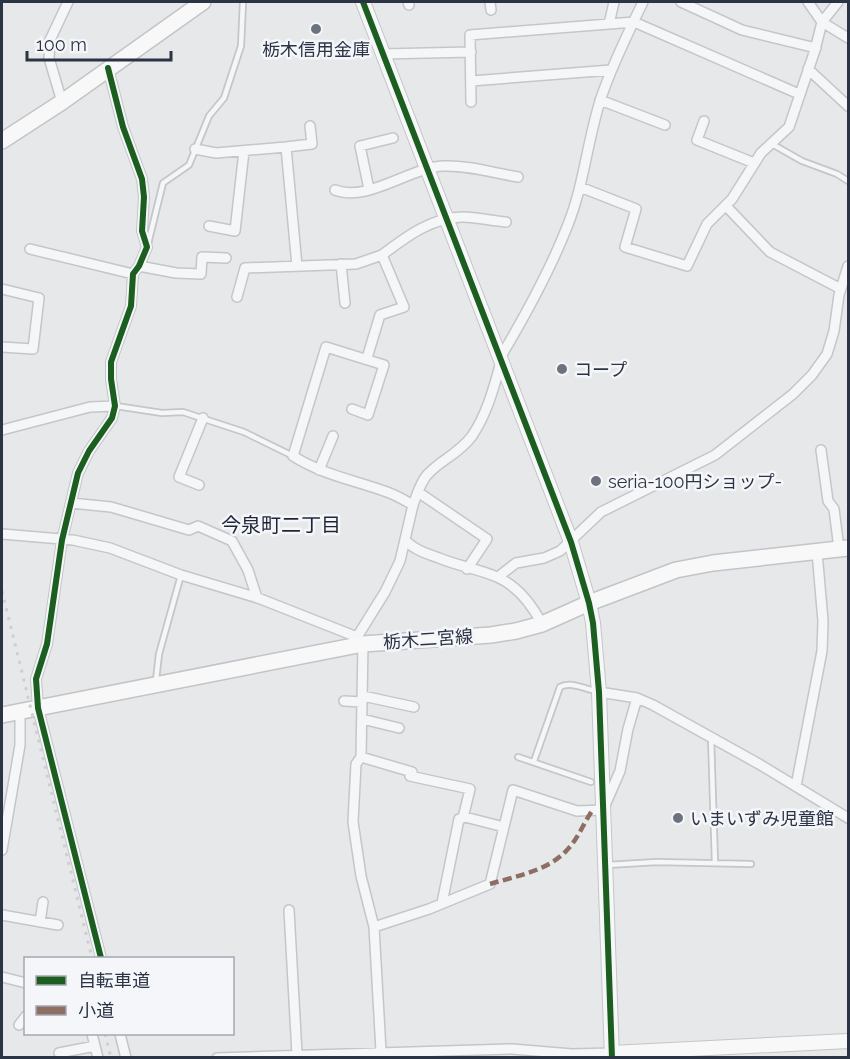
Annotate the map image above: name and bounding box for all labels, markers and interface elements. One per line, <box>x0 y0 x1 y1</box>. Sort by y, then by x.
marker: 栃木信用金庫 <box>309 22 323 36</box>
scale bar <box>27 24 171 62</box>
text: 100 m <box>36 34 87 55</box>
place label: 栃木信用金庫 <box>262 39 370 60</box>
place label: コープ <box>574 359 627 380</box>
marker: コープ <box>555 362 569 376</box>
place label: seria-100円ショップ- <box>608 471 782 492</box>
marker: seria-100円ショップ- <box>589 474 603 488</box>
district label: 今泉町二丁目 <box>221 513 341 537</box>
street label: 栃木二宮線 <box>382 625 474 653</box>
place label: いまいずみ児童館 <box>690 808 834 829</box>
marker: いまいずみ児童館 <box>671 811 685 825</box>
legend <box>24 957 234 1035</box>
text: 自転車道 <box>78 970 150 991</box>
text: 小道 <box>78 1000 114 1021</box>

